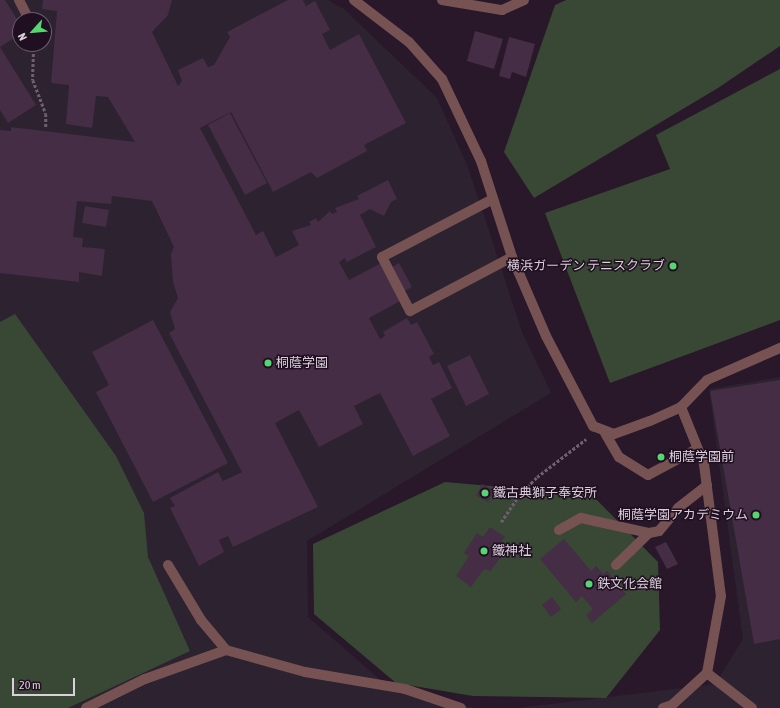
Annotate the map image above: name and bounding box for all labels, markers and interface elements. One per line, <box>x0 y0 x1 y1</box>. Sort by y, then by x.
north arrow <box>12 12 52 52</box>
text: N <box>15 31 29 43</box>
place label: 横浜ガーデン テニスクラブ <box>507 258 665 274</box>
marker: 横浜ガーデン テニスクラブ <box>668 261 678 271</box>
place label: 桐蔭学園 <box>276 355 328 371</box>
marker: 桐蔭学園 <box>263 358 273 368</box>
place label: 桐蔭学園前 <box>669 449 734 465</box>
marker: 桐蔭学園前 <box>656 452 666 462</box>
place label: 鐵古典獅子奉安所 <box>493 485 597 501</box>
marker: 鐵古典獅子奉安所 <box>480 488 490 498</box>
place label: 桐蔭学園アカデミウム <box>618 507 748 523</box>
marker: 桐蔭学園アカデミウム <box>751 510 761 520</box>
place label: 鐵神社 <box>492 543 531 559</box>
marker: 鐵神社 <box>479 546 489 556</box>
place label: 鉄文化会館 <box>597 576 662 592</box>
marker: 鉄文化会館 <box>584 579 594 589</box>
scale bar <box>14 670 77 696</box>
text: 20 m <box>19 678 41 692</box>

